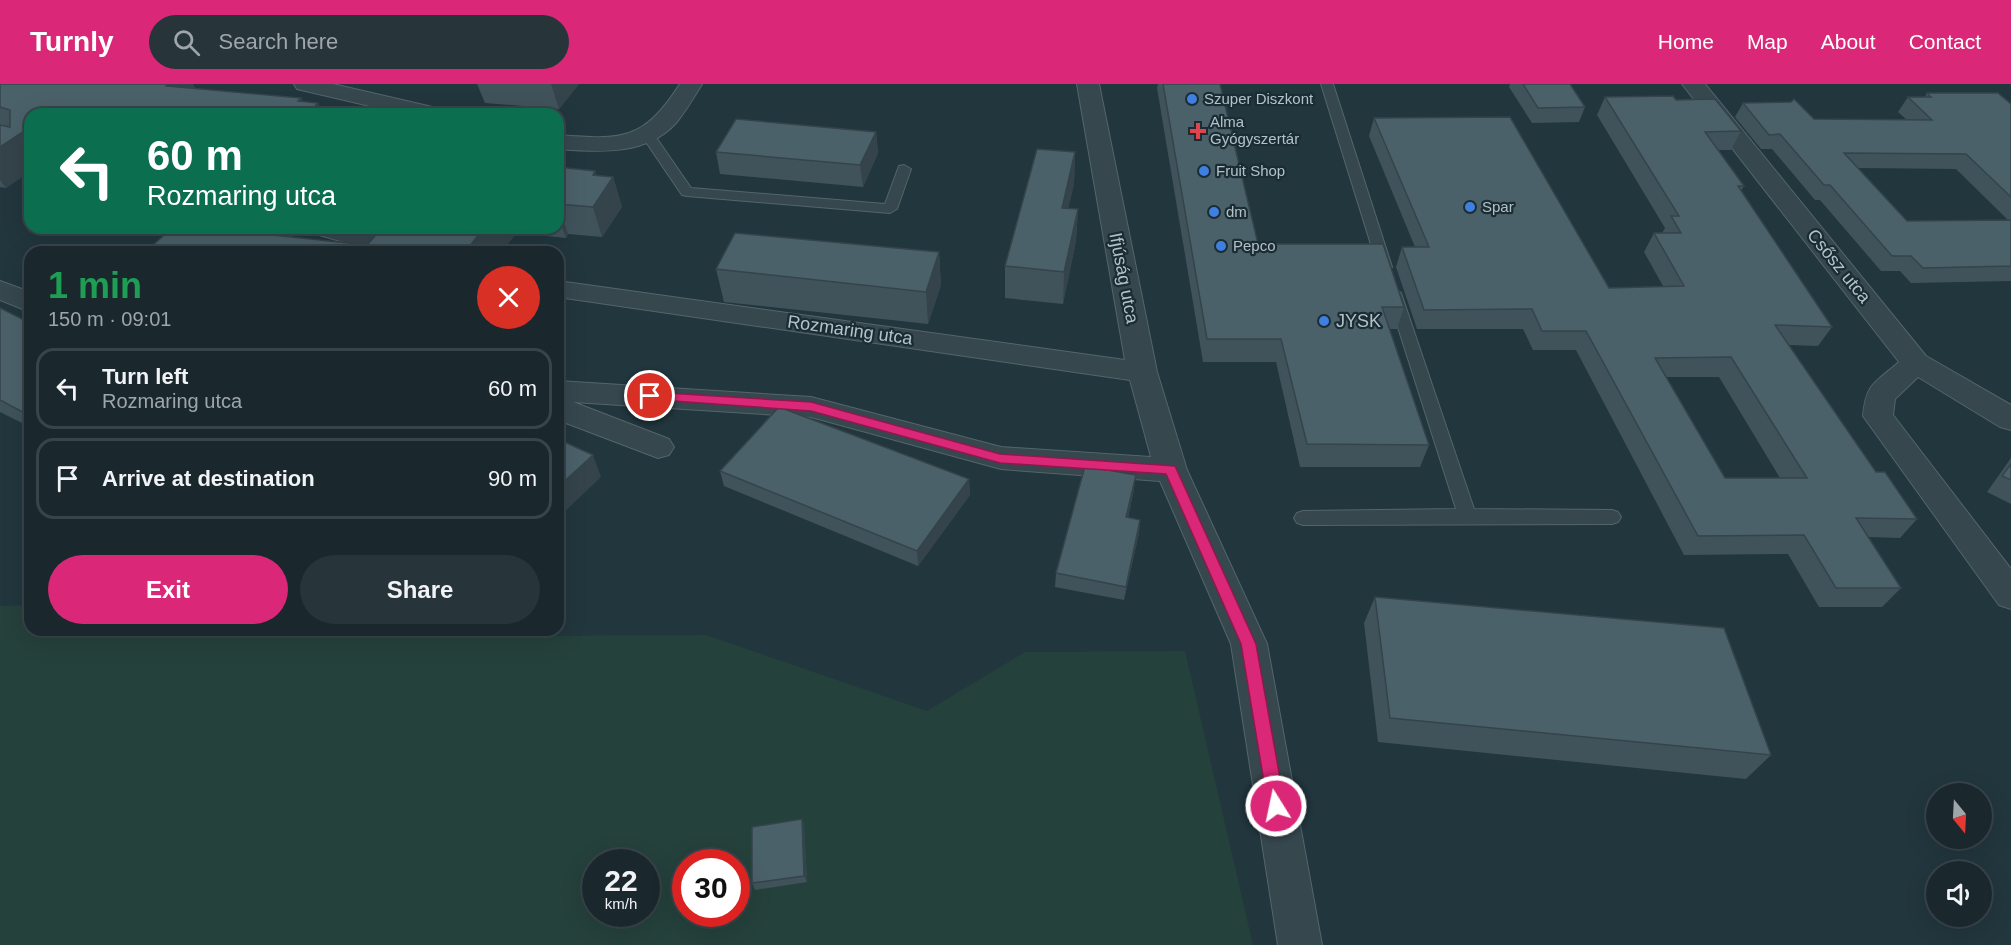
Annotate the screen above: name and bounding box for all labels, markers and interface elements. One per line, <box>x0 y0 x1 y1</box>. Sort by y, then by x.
search box <box>149 15 569 69</box>
text: Turnly <box>30 26 113 57</box>
icon: search <box>170 26 203 59</box>
text: Search here <box>218 29 338 54</box>
text: Home <box>1658 30 1714 53</box>
text: Map <box>1747 30 1788 53</box>
text: About <box>1821 30 1876 53</box>
text: Contact <box>1909 30 1981 53</box>
place label: Szuper Diszkont <box>1204 90 1314 107</box>
marker: Szuper Diszkont <box>1185 92 1199 106</box>
place label: Alma Gyógyszertár <box>1210 113 1299 147</box>
marker: Alma Gyógyszertár <box>1191 124 1205 138</box>
icon: left <box>48 132 126 210</box>
text: 60 m <box>147 132 243 179</box>
place label: Fruit Shop <box>1216 162 1285 179</box>
marker: Fruit Shop <box>1197 164 1211 178</box>
text: Rozmaring utca <box>147 181 336 211</box>
place label: Spar <box>1482 198 1514 215</box>
marker: Spar <box>1463 200 1477 214</box>
place label: dm <box>1226 203 1247 220</box>
marker: dm <box>1207 205 1221 219</box>
street label: Csősz utca <box>1803 225 1875 308</box>
street label: Ifjúság utca <box>1105 231 1143 326</box>
place label: Pepco <box>1233 237 1276 254</box>
marker: Pepco <box>1214 239 1228 253</box>
text: 1 min <box>48 265 142 306</box>
button: close <box>477 266 540 329</box>
text: 150 m · 09:01 <box>48 308 171 330</box>
street label: Rozmaring utca <box>786 311 915 349</box>
place label: JYSK <box>1336 311 1381 331</box>
marker: JYSK <box>1317 314 1331 328</box>
text: Turn left <box>102 364 188 389</box>
pin <box>624 370 675 421</box>
icon: left <box>51 372 84 405</box>
text: 60 m <box>488 376 537 401</box>
icon: arrive <box>633 379 666 412</box>
text: Rozmaring utca <box>102 390 242 412</box>
icon: arrive <box>51 462 84 495</box>
text: Arrive at destination <box>102 466 315 491</box>
text: 90 m <box>488 466 537 491</box>
button: Exit <box>48 555 288 624</box>
button: Share <box>300 555 540 624</box>
position arrow <box>1244 774 1308 838</box>
north arrow <box>1926 783 1992 849</box>
map controls <box>1926 783 1992 927</box>
speed limit sign: 30 <box>672 849 750 927</box>
button: sound <box>1926 861 1992 927</box>
text: 22 <box>604 864 638 897</box>
text: km/h <box>605 895 637 912</box>

